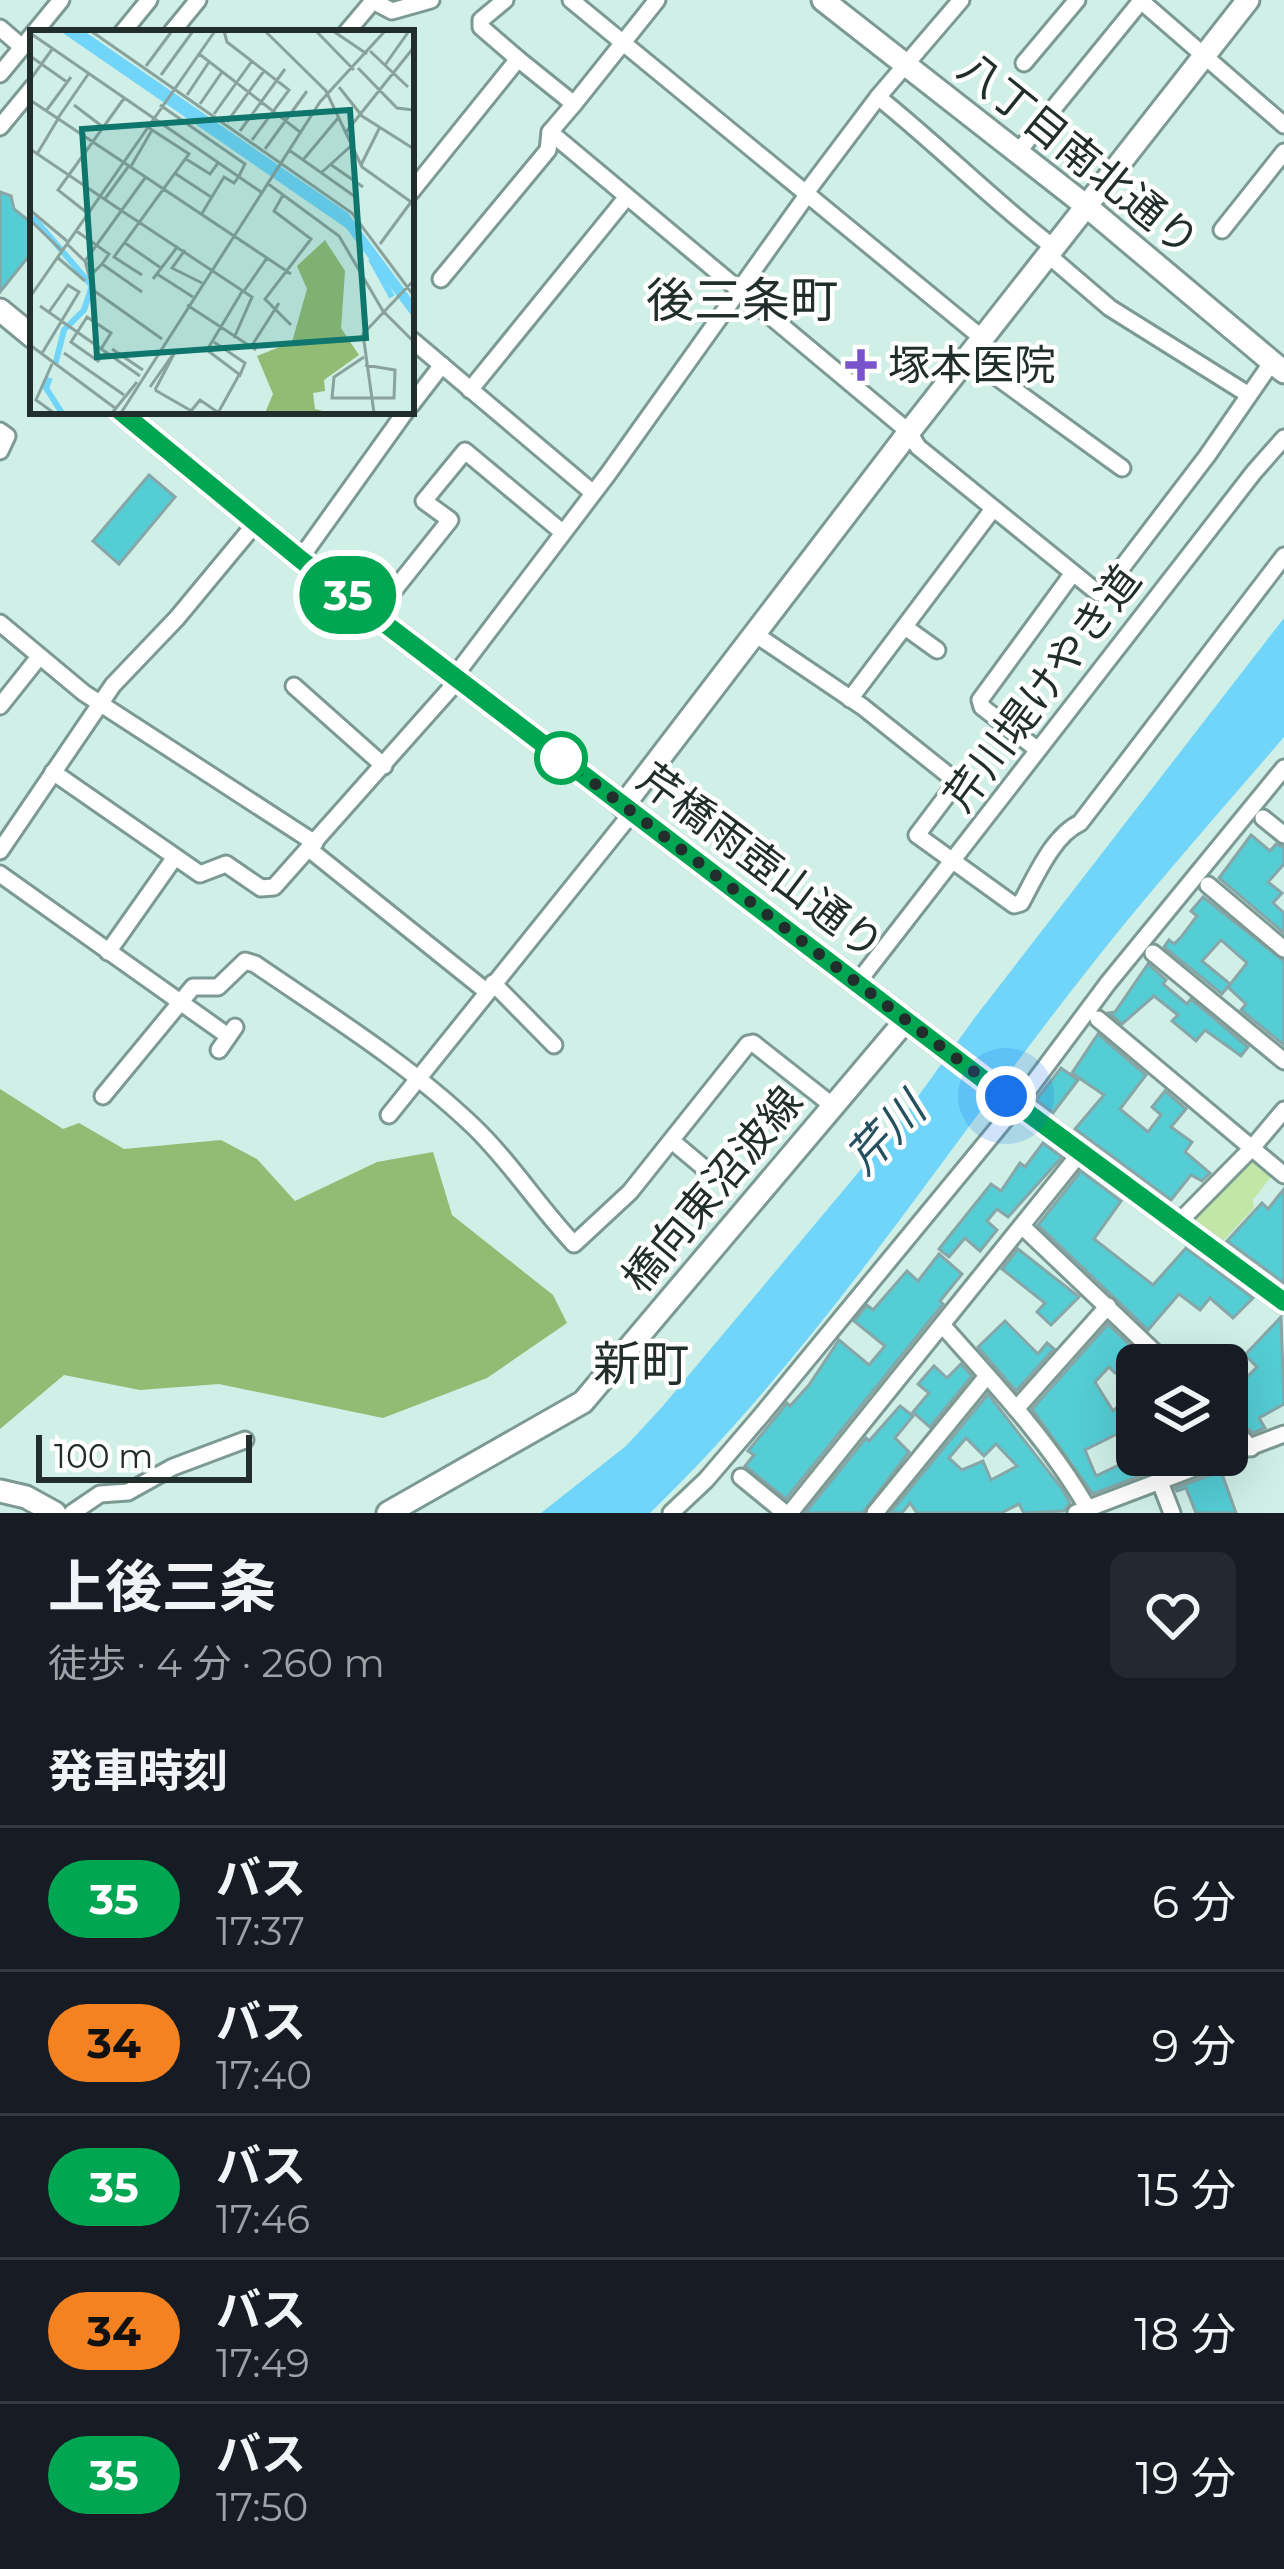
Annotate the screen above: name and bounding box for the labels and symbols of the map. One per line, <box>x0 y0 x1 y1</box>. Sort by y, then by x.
inset map <box>30 30 414 414</box>
street label: 八丁目南北通り <box>948 41 1210 267</box>
district label: 後三条町 <box>646 271 838 329</box>
place label: 塚本医院 <box>888 339 1056 391</box>
marker: 塚本医院 <box>845 349 877 381</box>
street label: 芹川堤けやき道 <box>933 555 1151 821</box>
line badge: 35 <box>294 556 402 634</box>
unlabelled marker <box>536 733 586 783</box>
street label: 芹橋雨壺山通り <box>628 752 894 970</box>
your location <box>976 1066 1036 1126</box>
street label: 橋向東沼波線 <box>611 1076 813 1302</box>
water label: 芹川 <box>834 1079 939 1184</box>
district label: 新町 <box>593 1335 689 1393</box>
scale bar <box>36 1429 252 1482</box>

